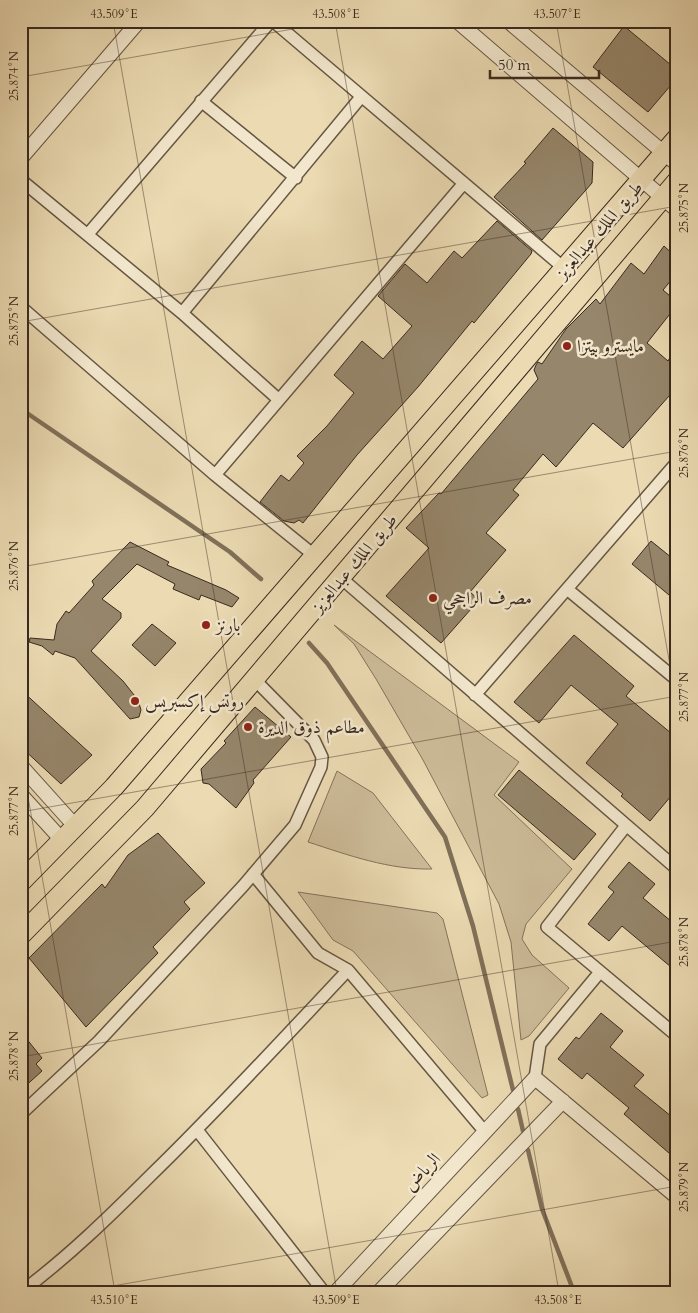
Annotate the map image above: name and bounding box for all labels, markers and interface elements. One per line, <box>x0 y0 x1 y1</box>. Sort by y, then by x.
text: 43.509°E <box>90 6 138 22</box>
text: 43.508°E <box>312 6 360 22</box>
text: 43.507°E <box>533 6 581 22</box>
scale bar <box>490 48 599 80</box>
text: 25.874°N <box>6 50 22 101</box>
text: 50 m <box>498 55 530 75</box>
street label: طريق الملك عبدالعزيز <box>548 176 649 286</box>
text: 25.875°N <box>676 182 692 233</box>
text: 25.875°N <box>6 295 22 346</box>
place label: مايسترو بيتزا <box>577 334 644 359</box>
marker: مايسترو بيتزا <box>561 340 573 352</box>
text: 25.876°N <box>676 427 692 478</box>
street label: طريق الملك عبدالعزيز <box>304 508 403 620</box>
text: 25.876°N <box>6 540 22 591</box>
place label: مصرف الراجحي <box>443 586 532 615</box>
marker: مصرف الراجحي <box>427 592 439 604</box>
place label: بارنز <box>214 613 241 638</box>
marker: بارنز <box>200 619 212 631</box>
text: 25.877°N <box>676 671 692 722</box>
place label: روتس إكسبريس <box>145 689 244 714</box>
marker: روتس إكسبريس <box>129 695 141 707</box>
place label: مطاعم ذوق الديرة <box>258 715 365 744</box>
marker: مطاعم ذوق الديرة <box>242 721 254 733</box>
text: 25.877°N <box>6 785 22 836</box>
text: 25.878°N <box>676 916 692 967</box>
text: 25.878°N <box>6 1030 22 1081</box>
street label: الرياض <box>398 1147 447 1197</box>
text: 25.879°N <box>676 1161 692 1212</box>
text: 43.510°E <box>90 1292 138 1308</box>
text: 43.509°E <box>312 1292 360 1308</box>
text: 43.508°E <box>534 1292 582 1308</box>

